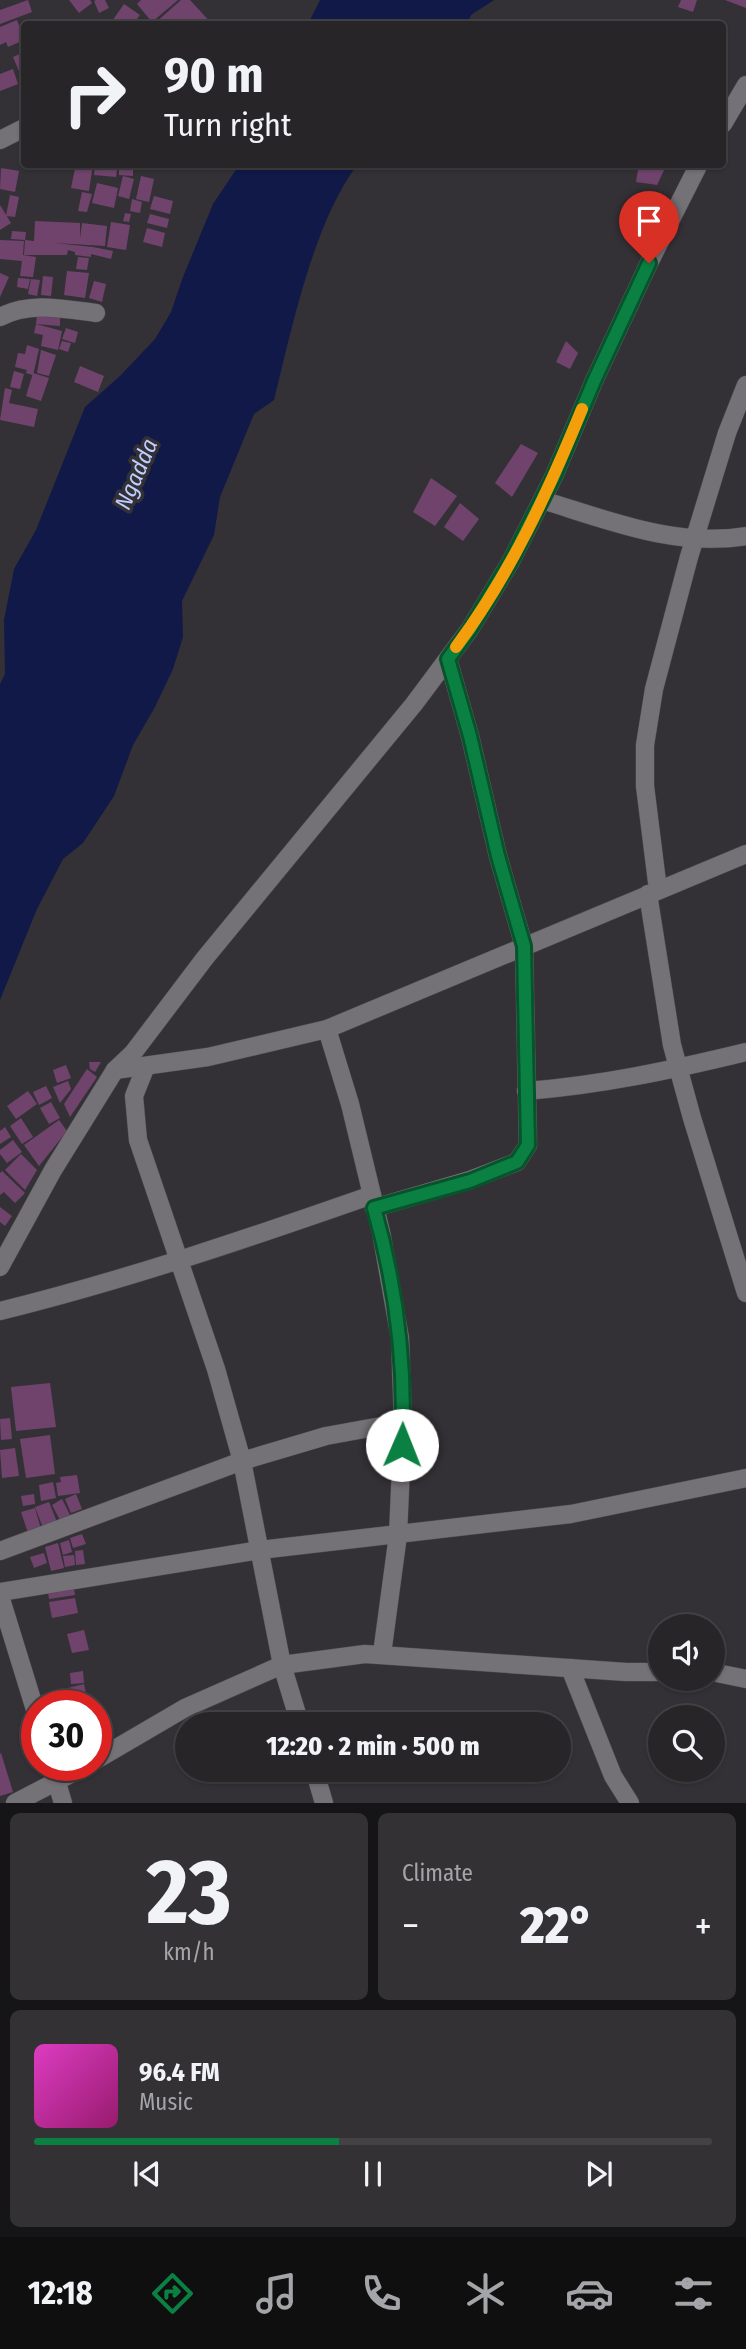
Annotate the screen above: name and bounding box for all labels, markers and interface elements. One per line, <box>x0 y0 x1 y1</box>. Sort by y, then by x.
text: 90 m <box>164 46 264 105</box>
icon: right <box>49 49 140 140</box>
text: Turn right <box>164 106 291 144</box>
pin <box>619 191 679 263</box>
icon: arrive <box>630 202 668 240</box>
water label: Ngadda <box>109 434 163 514</box>
position arrow <box>365 1408 439 1482</box>
map controls <box>648 1614 725 1782</box>
button: sound <box>648 1614 725 1691</box>
speed limit sign: 30 <box>21 1690 112 1781</box>
button: search <box>648 1705 725 1782</box>
text: 12:20 · 2 min · 500 m <box>266 1731 480 1762</box>
text: 23 <box>146 1838 232 1947</box>
text: Climate <box>402 1859 473 1887</box>
text: 22° <box>520 1894 594 1957</box>
text: − <box>402 1903 419 1949</box>
text: + <box>695 1903 712 1949</box>
text: km/h <box>163 1938 215 1966</box>
text: 96.4 FM <box>139 2057 220 2088</box>
text: Music <box>139 2088 193 2116</box>
icon: previous <box>128 2155 166 2193</box>
icon: pause <box>354 2155 392 2193</box>
icon: next <box>580 2155 618 2193</box>
icon: directions <box>148 2269 197 2318</box>
icon: music <box>252 2269 301 2318</box>
icon: phone <box>357 2269 406 2318</box>
icon: climate <box>461 2269 510 2318</box>
icon: car <box>565 2269 614 2318</box>
icon: filters <box>669 2269 718 2318</box>
text: 12:18 <box>28 2274 93 2312</box>

